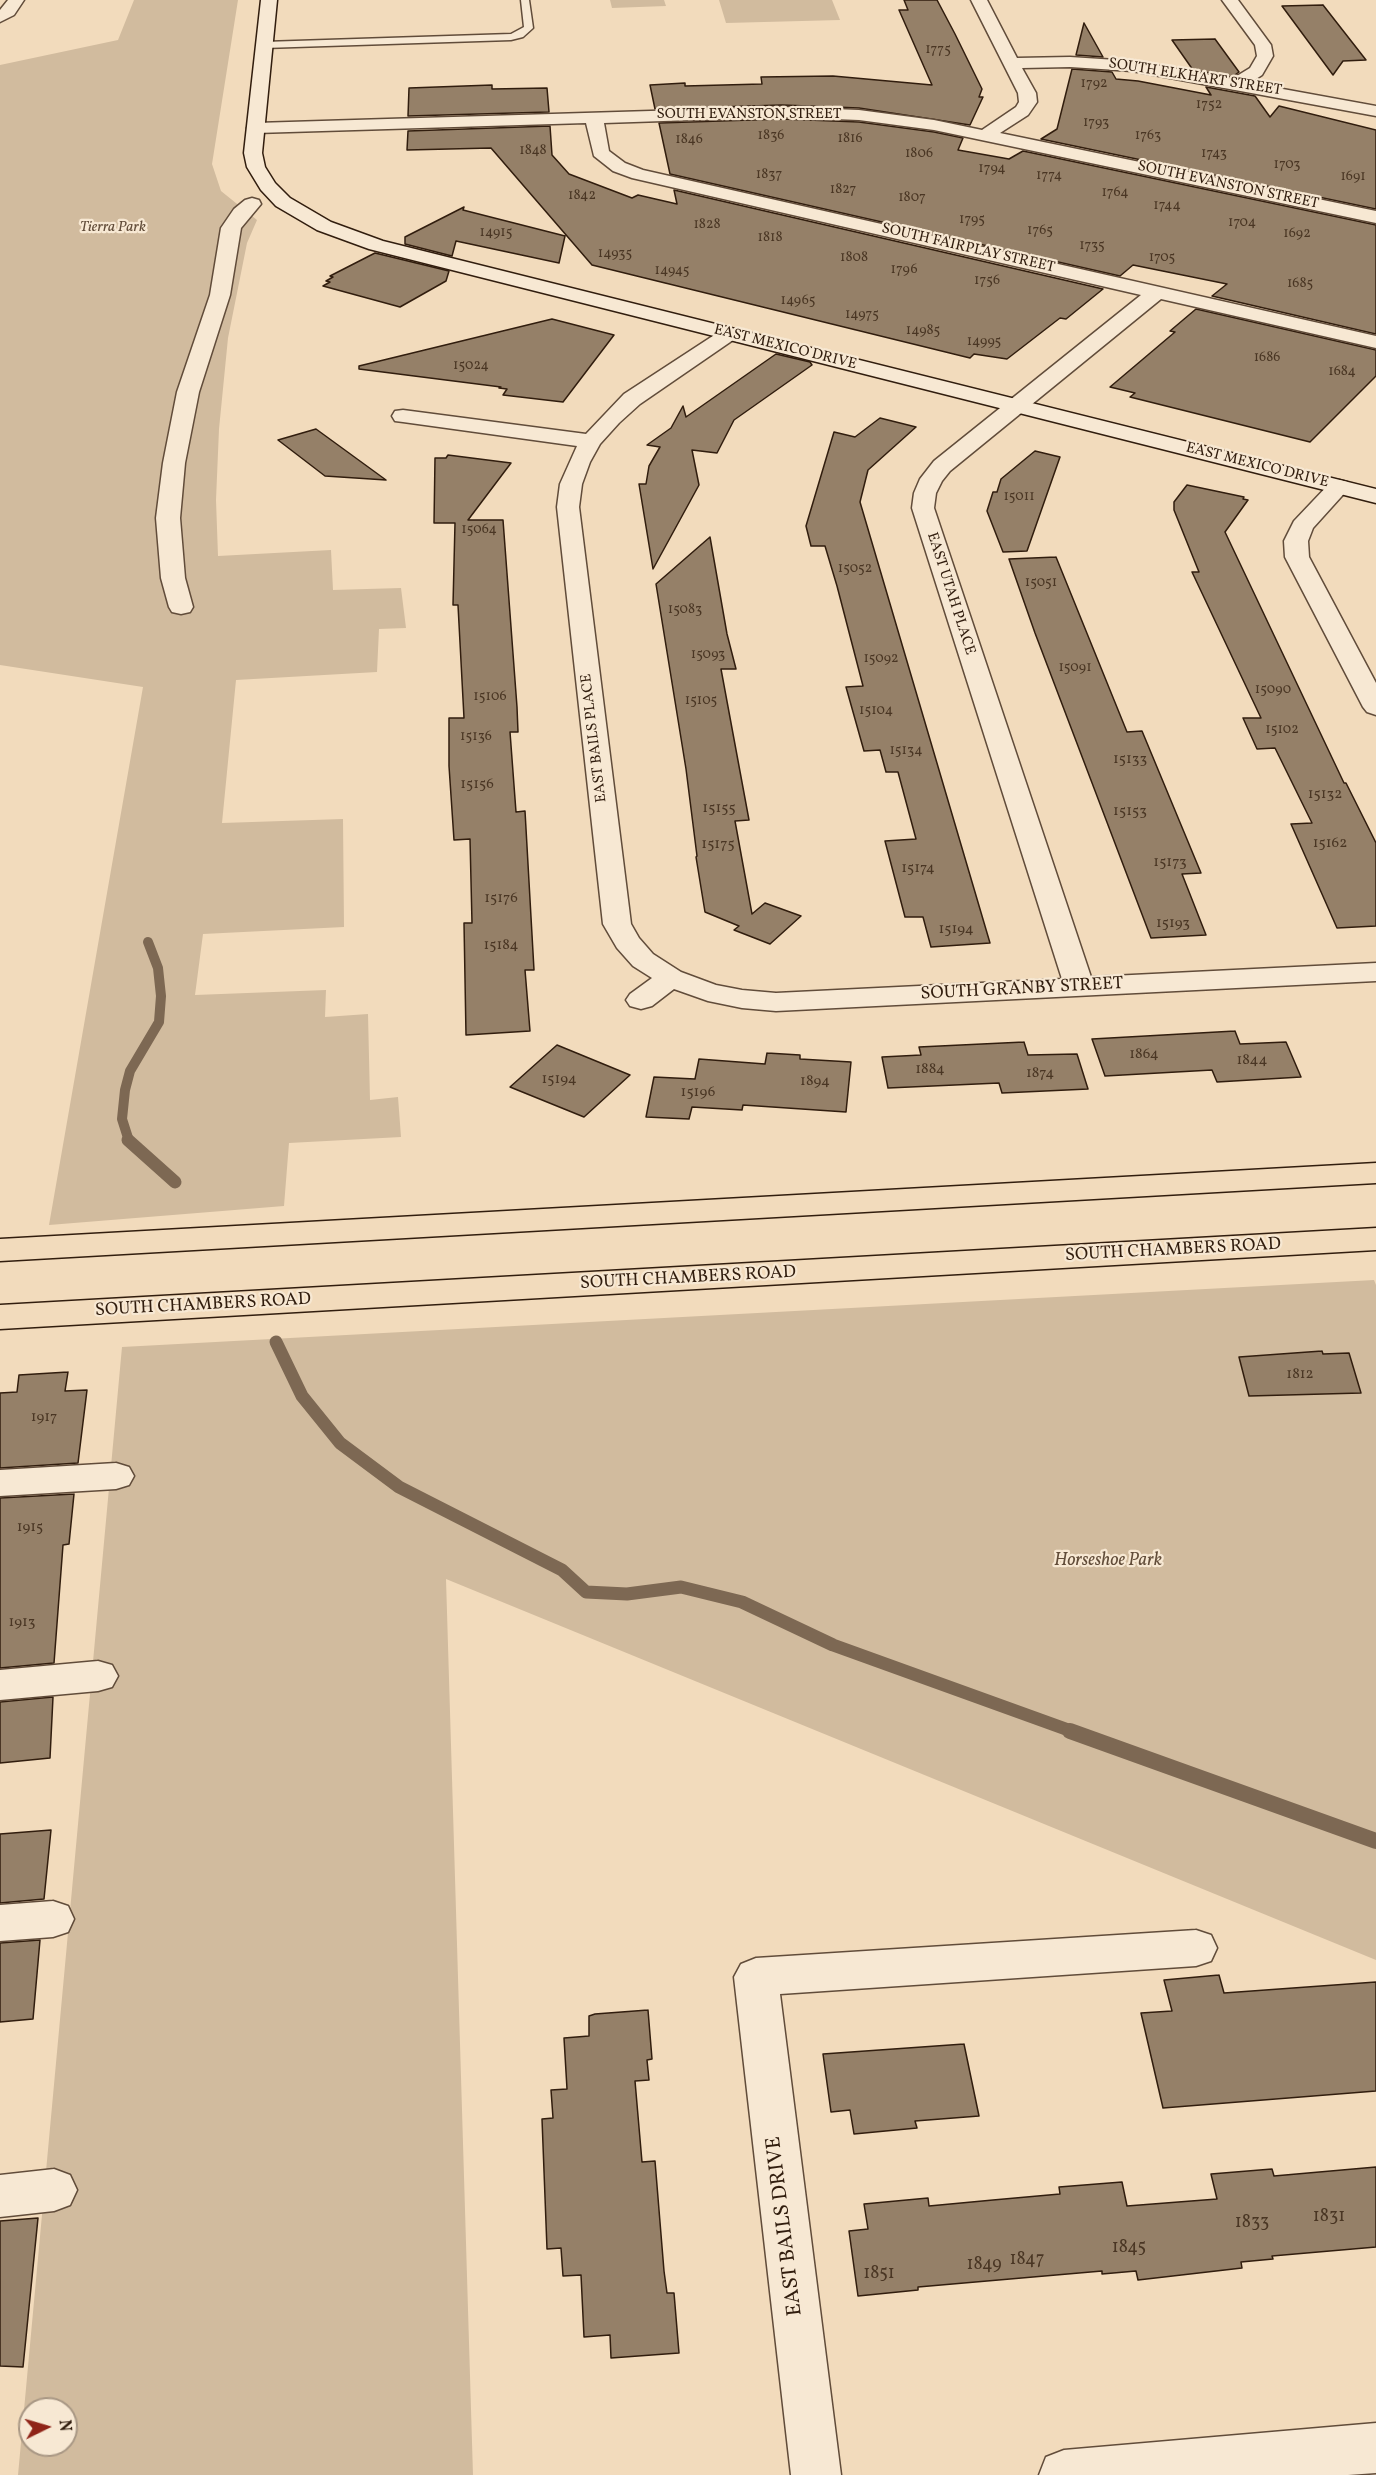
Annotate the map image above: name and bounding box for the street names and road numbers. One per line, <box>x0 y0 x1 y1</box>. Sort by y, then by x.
street label: SOUTH ELKHART STREET <box>1107 55 1283 101</box>
street label: SOUTH EVANSTON STREET <box>657 106 841 124</box>
street label: SOUTH EVANSTON STREET <box>1136 158 1320 214</box>
street label: SOUTH FAIRPLAY STREET <box>880 220 1056 278</box>
street label: EAST MEXICO DRIVE <box>712 322 858 374</box>
street label: EAST MEXICO DRIVE <box>1184 440 1330 492</box>
street label: EAST UTAH PLACE <box>922 530 978 658</box>
street label: EAST BAILS PLACE <box>578 673 612 803</box>
street label: SOUTH GRANBY STREET <box>920 974 1124 1006</box>
street label: SOUTH CHAMBERS ROAD <box>1065 1235 1281 1267</box>
street label: SOUTH CHAMBERS ROAD <box>580 1263 796 1295</box>
street label: SOUTH CHAMBERS ROAD <box>95 1290 311 1322</box>
street label: EAST BAILS DRIVE <box>762 2135 810 2317</box>

